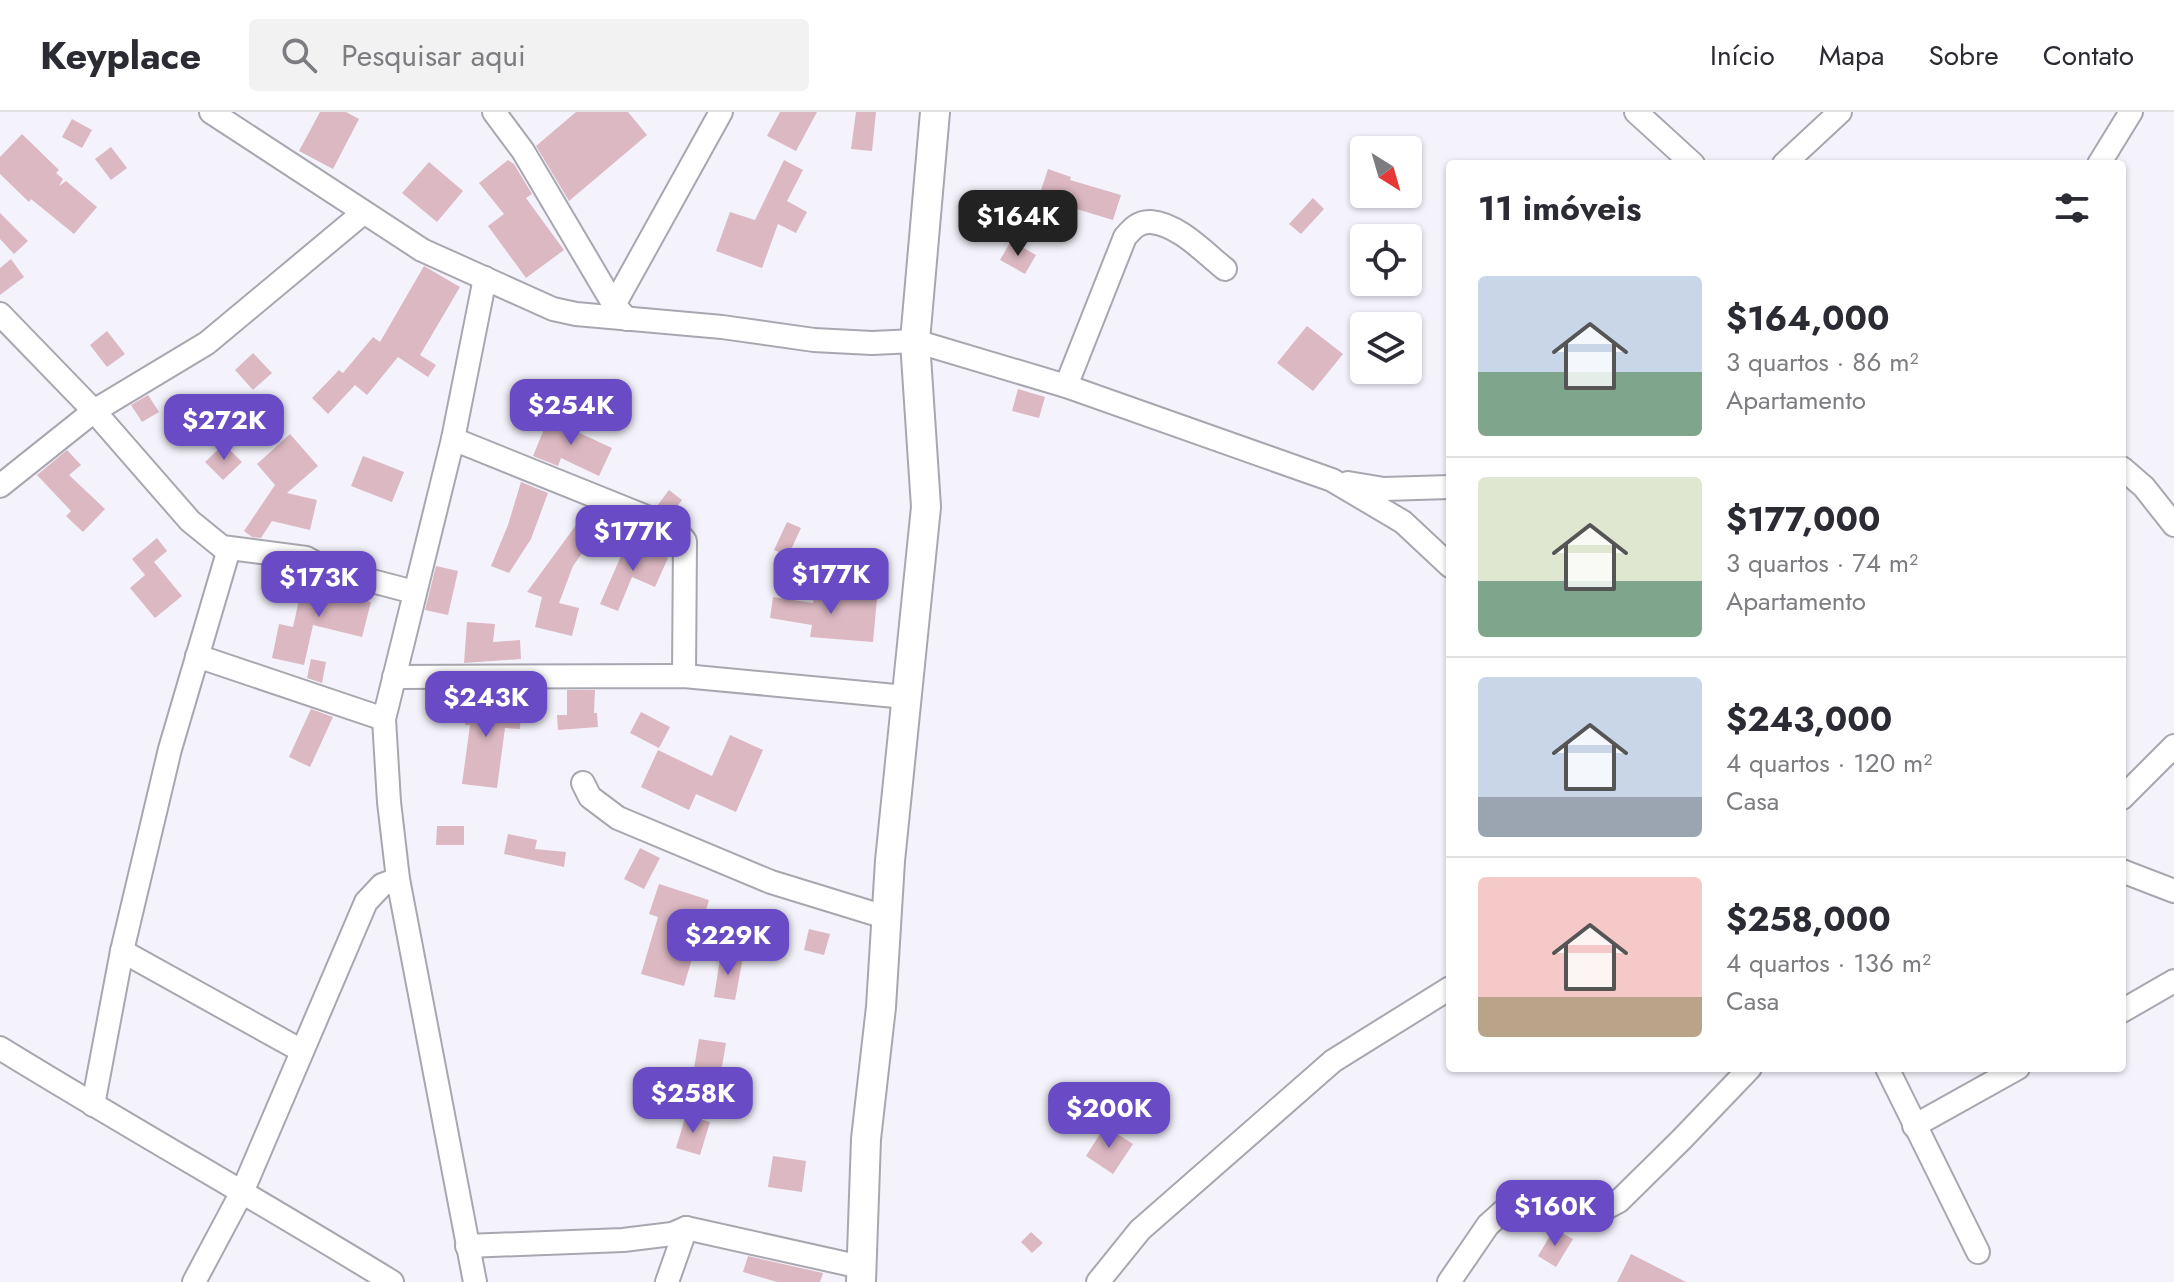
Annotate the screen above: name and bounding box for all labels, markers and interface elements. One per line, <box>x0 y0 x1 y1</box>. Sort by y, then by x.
search box <box>249 19 809 91</box>
text: Keyplace <box>40 28 201 83</box>
icon: search <box>277 33 321 77</box>
text: Pesquisar aqui <box>341 34 526 77</box>
text: Início <box>1710 35 1775 76</box>
text: Mapa <box>1819 35 1884 76</box>
text: Sobre <box>1928 35 1999 76</box>
text: Contato <box>2043 35 2134 76</box>
north arrow <box>1350 136 1422 208</box>
map controls <box>1350 136 1422 384</box>
text: 11 imóveis <box>1478 184 1641 233</box>
icon: filters <box>2050 186 2094 230</box>
pin: $164K <box>962 190 1074 258</box>
text: $164K <box>976 197 1060 235</box>
button: locate <box>1350 224 1422 296</box>
text: $164,000 <box>1726 294 1889 343</box>
icon: home <box>1542 308 1638 404</box>
button: layers <box>1350 312 1422 384</box>
text: 3 quartos · 86 m² <box>1726 343 1918 381</box>
pin: $254K <box>515 379 627 447</box>
text: Apartamento <box>1726 381 1866 419</box>
text: $254K <box>528 386 614 424</box>
pin: $272K <box>168 394 280 462</box>
text: $272K <box>182 401 266 439</box>
text: $177,000 <box>1726 495 1881 544</box>
pin: $177K <box>577 505 689 573</box>
icon: home <box>1542 509 1638 605</box>
text: $177K <box>594 512 672 550</box>
text: 3 quartos · 74 m² <box>1726 544 1918 582</box>
pin: $177K <box>775 548 887 616</box>
pin: $173K <box>263 551 375 619</box>
text: $177K <box>792 555 870 593</box>
text: $173K <box>279 558 359 596</box>
text: Apartamento <box>1726 582 1866 620</box>
pin: $243K <box>430 671 542 739</box>
text: $243K <box>443 678 529 716</box>
text: $243,000 <box>1726 695 1892 744</box>
icon: home <box>1542 709 1638 805</box>
text: 4 quartos · 120 m² <box>1726 744 1932 782</box>
text: Casa <box>1726 782 1779 820</box>
text: $258,000 <box>1726 895 1891 944</box>
pin: $229K <box>672 909 784 977</box>
icon: home <box>1542 909 1638 1005</box>
text: $229K <box>685 916 771 954</box>
text: 4 quartos · 136 m² <box>1726 944 1931 982</box>
text: Casa <box>1726 982 1779 1020</box>
pin: $258K <box>637 1067 749 1135</box>
text: $258K <box>651 1074 735 1112</box>
pin: $200K <box>1053 1082 1165 1150</box>
text: $200K <box>1066 1089 1152 1127</box>
pin: $160K <box>1499 1180 1611 1248</box>
text: $160K <box>1514 1187 1596 1225</box>

